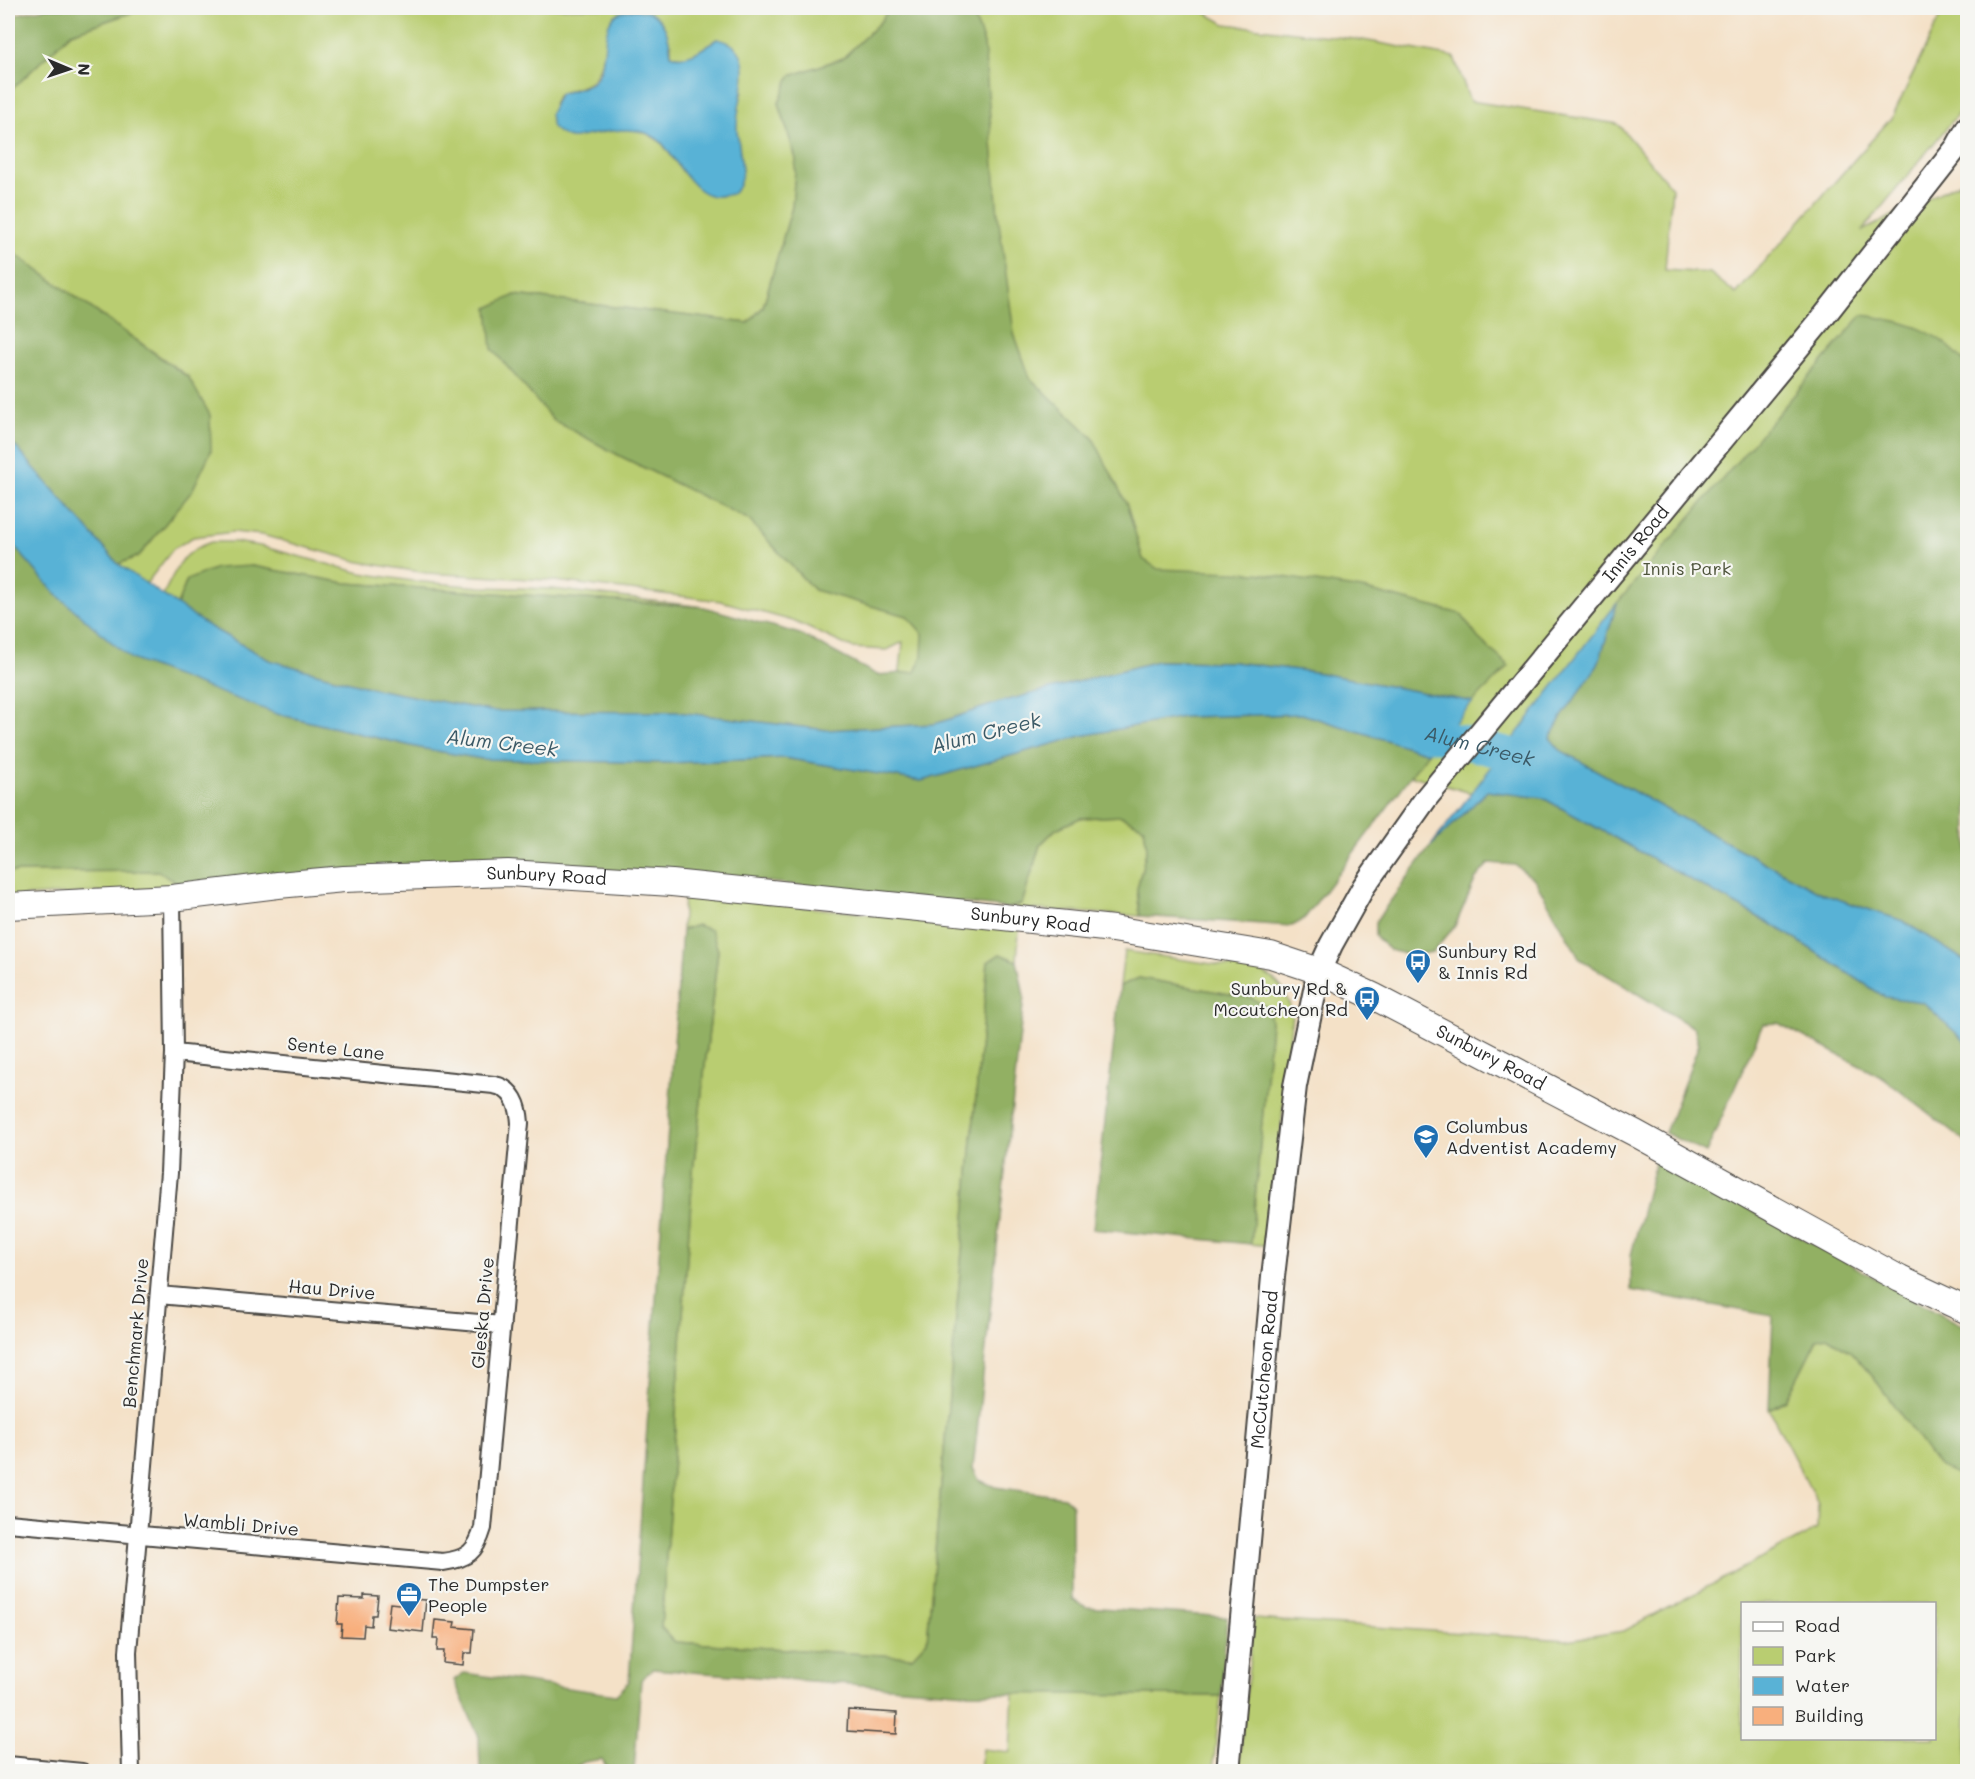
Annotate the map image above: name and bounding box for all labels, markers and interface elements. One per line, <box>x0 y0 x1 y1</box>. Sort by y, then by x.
north arrow <box>39 39 99 99</box>
text: N <box>74 63 95 76</box>
street label: Innis Road <box>1596 500 1674 587</box>
park label: Innis Park <box>1643 556 1731 580</box>
water label: Alum Creek <box>928 706 1044 758</box>
water label: Alum Creek <box>1422 719 1538 772</box>
water label: Alum Creek <box>445 722 560 762</box>
street label: Sunbury Road <box>486 860 607 890</box>
street label: Sunbury Road <box>969 901 1092 937</box>
place label: Sunbury Rd & Innis Rd <box>1438 939 1536 984</box>
bus stop icon: Sunbury Rd & Innis Rd <box>1403 947 1433 985</box>
place label: Sunbury Rd & Mccutcheon Rd <box>1213 976 1348 1021</box>
bus stop icon: Sunbury Rd & Mccutcheon Rd <box>1352 984 1382 1022</box>
street label: Sunbury Road <box>1432 1018 1550 1095</box>
street label: Sente Lane <box>286 1031 386 1065</box>
place label: Columbus Adventist Academy <box>1446 1114 1617 1159</box>
school or university icon: Columbus Adventist Academy <box>1411 1122 1441 1160</box>
street label: Gleska Drive <box>465 1256 499 1370</box>
street label: Benchmark Drive <box>116 1257 154 1409</box>
street label: Hau Drive <box>288 1273 377 1305</box>
street label: McCutcheon Road <box>1244 1289 1283 1450</box>
street label: Wambli Drive <box>182 1507 300 1541</box>
place label: The Dumpster People <box>428 1572 550 1617</box>
office icon: The Dumpster People <box>394 1580 424 1618</box>
legend <box>1741 1602 1936 1740</box>
text: Road <box>1795 1613 1840 1637</box>
text: Park <box>1795 1643 1836 1667</box>
text: Water <box>1795 1673 1850 1697</box>
text: Building <box>1795 1703 1863 1727</box>

